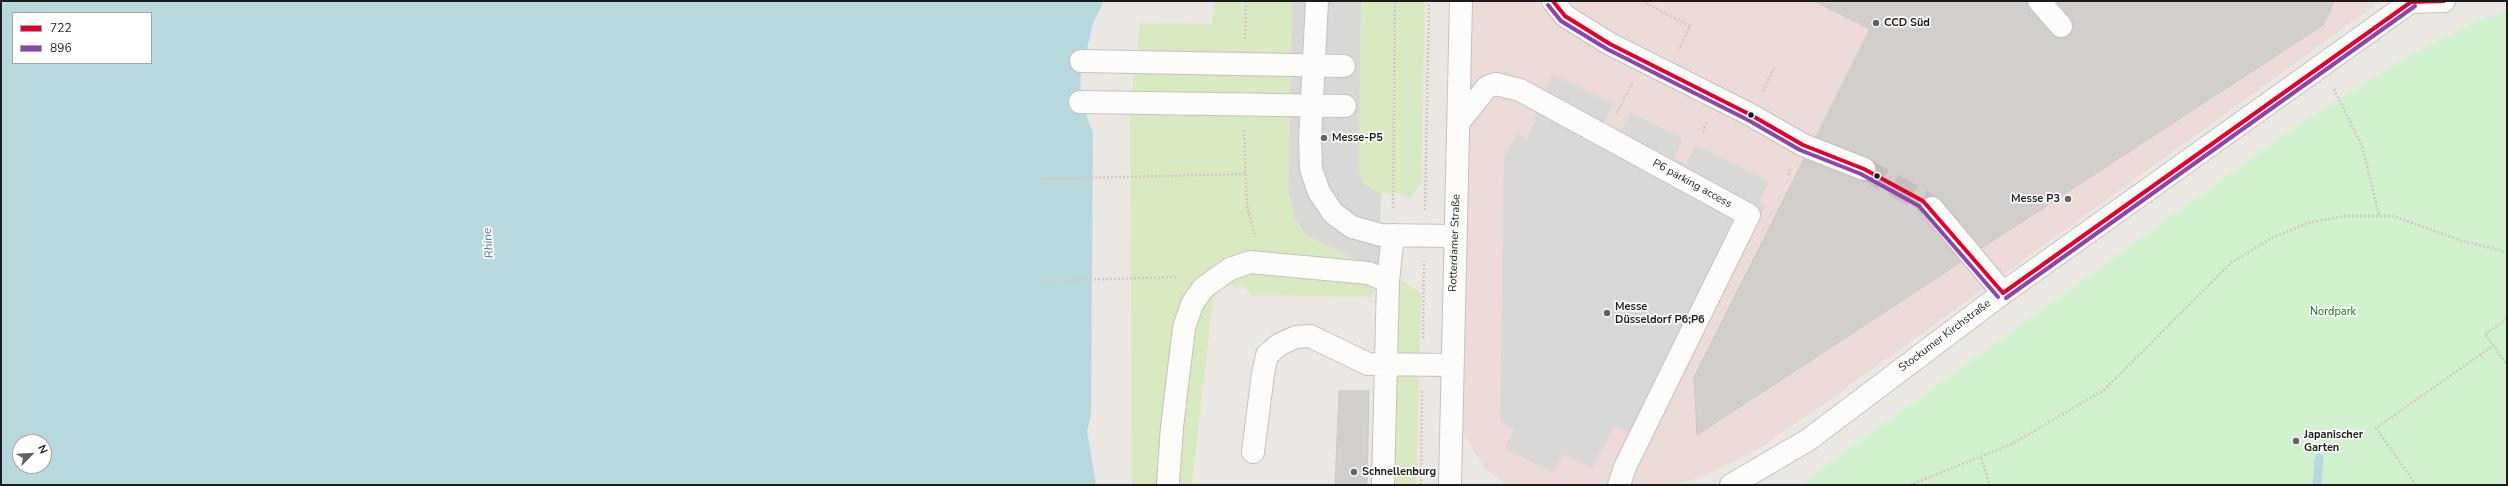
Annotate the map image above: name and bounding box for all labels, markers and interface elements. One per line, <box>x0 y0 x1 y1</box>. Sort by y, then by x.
legend <box>12 12 152 64</box>
place label: CCD Süd <box>1884 16 1930 30</box>
marker: CCD Süd <box>1871 18 1881 28</box>
text: 722 <box>50 20 72 36</box>
text: 896 <box>50 40 72 56</box>
unlabelled marker <box>1746 110 1756 120</box>
place label: Messe-P5 <box>1332 131 1383 145</box>
marker: Messe-P5 <box>1319 133 1329 143</box>
street label: P6 parking access <box>1650 157 1734 211</box>
unlabelled marker <box>1872 171 1882 181</box>
place label: Messe P3 <box>2011 192 2060 206</box>
street label: Rotterdamer Straße <box>1447 194 1463 292</box>
marker: Messe P3 <box>2063 194 2073 204</box>
water label: Rhine <box>480 227 498 259</box>
street label: Stockumer Kirchstraße <box>1897 297 1993 375</box>
place label: Messe Düsseldorf P6;P6 <box>1615 300 1705 326</box>
park label: Nordpark <box>2310 305 2356 319</box>
marker: Messe Düsseldorf P6;P6 <box>1602 308 1612 318</box>
place label: Japanischer Garten <box>2304 428 2363 454</box>
north arrow <box>12 434 52 474</box>
marker: Japanischer Garten <box>2291 436 2301 446</box>
text: N <box>34 443 51 456</box>
place label: Schnellenburg <box>1362 465 1436 479</box>
marker: Schnellenburg <box>1349 467 1359 477</box>

